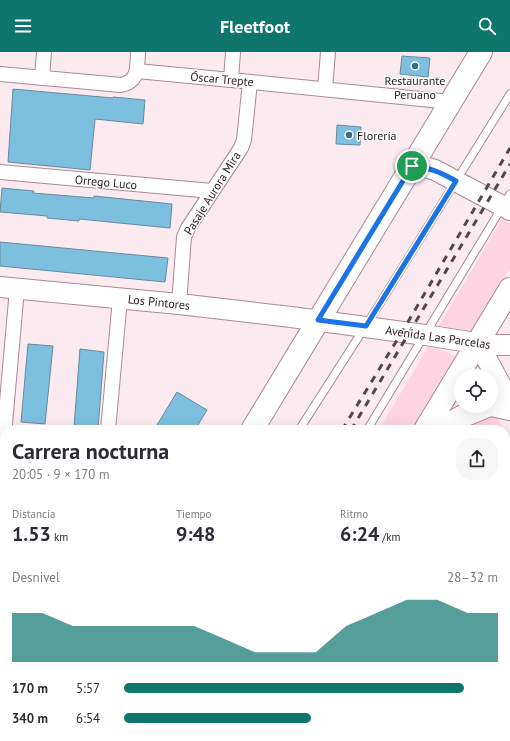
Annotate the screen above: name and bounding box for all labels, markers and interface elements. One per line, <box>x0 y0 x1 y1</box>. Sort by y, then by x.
icon: menu <box>12 15 34 37</box>
text: Fleetfoot <box>220 15 290 38</box>
icon: search <box>476 15 498 37</box>
marker: Restaurante Peruano <box>410 61 420 71</box>
street label: Óscar Trepte <box>190 69 254 89</box>
place label: Restaurante Peruano <box>385 73 445 102</box>
place label: Florería <box>357 128 397 143</box>
marker: Florería <box>344 130 354 140</box>
street label: Pasaje Aurora Mira <box>180 149 244 237</box>
pin <box>395 149 429 183</box>
icon: arrive <box>401 155 423 177</box>
street label: Orrego Luco <box>74 172 138 192</box>
street label: Los Pintores <box>127 291 191 313</box>
street label: Avenida Las Parcelas <box>384 322 492 352</box>
map controls <box>454 369 498 413</box>
button: locate <box>454 369 498 413</box>
text: Carrera nocturna <box>12 437 169 465</box>
button: share <box>456 438 498 480</box>
text: 20:05 · 9 × 170 m <box>12 466 109 483</box>
text: Distancia <box>12 507 55 521</box>
text: Tiempo <box>176 507 211 521</box>
text: Ritmo <box>340 507 368 521</box>
text: 1.53 <box>12 521 51 547</box>
text: 9:48 <box>176 521 215 547</box>
text: 6:24 <box>340 521 379 547</box>
text: km <box>51 530 68 544</box>
text: /km <box>379 530 400 544</box>
text: Desnivel <box>12 569 60 586</box>
text: 28–32 m <box>447 569 498 586</box>
text: 170 m <box>12 680 48 697</box>
text: 5:57 <box>76 680 100 697</box>
text: 340 m <box>12 710 48 727</box>
text: 6:54 <box>76 710 100 727</box>

